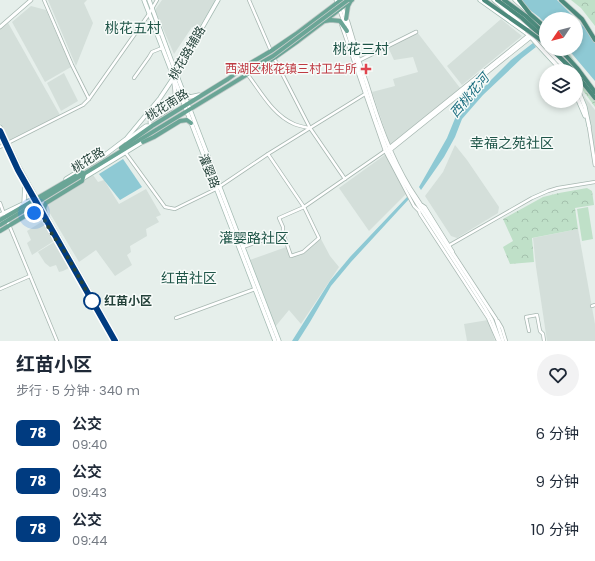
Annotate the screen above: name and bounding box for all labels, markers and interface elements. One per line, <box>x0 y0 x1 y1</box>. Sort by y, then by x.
north arrow <box>539 12 583 56</box>
map controls <box>539 12 583 108</box>
district label: 桃花五村 <box>105 18 161 38</box>
street label: 桃花路辅路 <box>164 23 209 83</box>
district label: 桃花三村 <box>333 39 389 59</box>
place label: 西湖区桃花镇三村卫生所 <box>225 60 357 77</box>
marker: 西湖区桃花镇三村卫生所 <box>360 63 372 75</box>
button: layers <box>539 64 583 108</box>
water label: 西桃花河 <box>445 67 495 121</box>
street label: 桃花南路 <box>142 85 192 125</box>
district label: 幸福之苑社区 <box>470 133 554 153</box>
street label: 桃花路 <box>68 143 108 176</box>
street label: 灌婴路 <box>195 151 224 191</box>
your location <box>24 203 44 223</box>
district label: 灌婴路社区 <box>219 228 289 248</box>
district label: 红苗社区 <box>161 268 217 288</box>
marker: 红苗小区 <box>83 292 101 310</box>
place label: 红苗小区 <box>104 292 152 309</box>
text: 红苗小区 <box>16 351 92 378</box>
button: heart <box>537 354 579 396</box>
text: 步行 · 5 分钟 · 340 m <box>16 381 140 400</box>
text: 公交 <box>72 413 102 434</box>
text: 78 <box>30 423 46 443</box>
text: 6 分钟 <box>535 423 579 444</box>
text: 09:40 <box>72 435 107 454</box>
text: 公交 <box>72 461 102 482</box>
text: 78 <box>30 471 46 491</box>
text: 9 分钟 <box>536 471 579 492</box>
text: 09:43 <box>72 483 107 502</box>
text: 公交 <box>72 509 102 530</box>
text: 78 <box>30 519 46 539</box>
text: 10 分钟 <box>531 519 579 540</box>
text: 09:44 <box>72 531 107 550</box>

